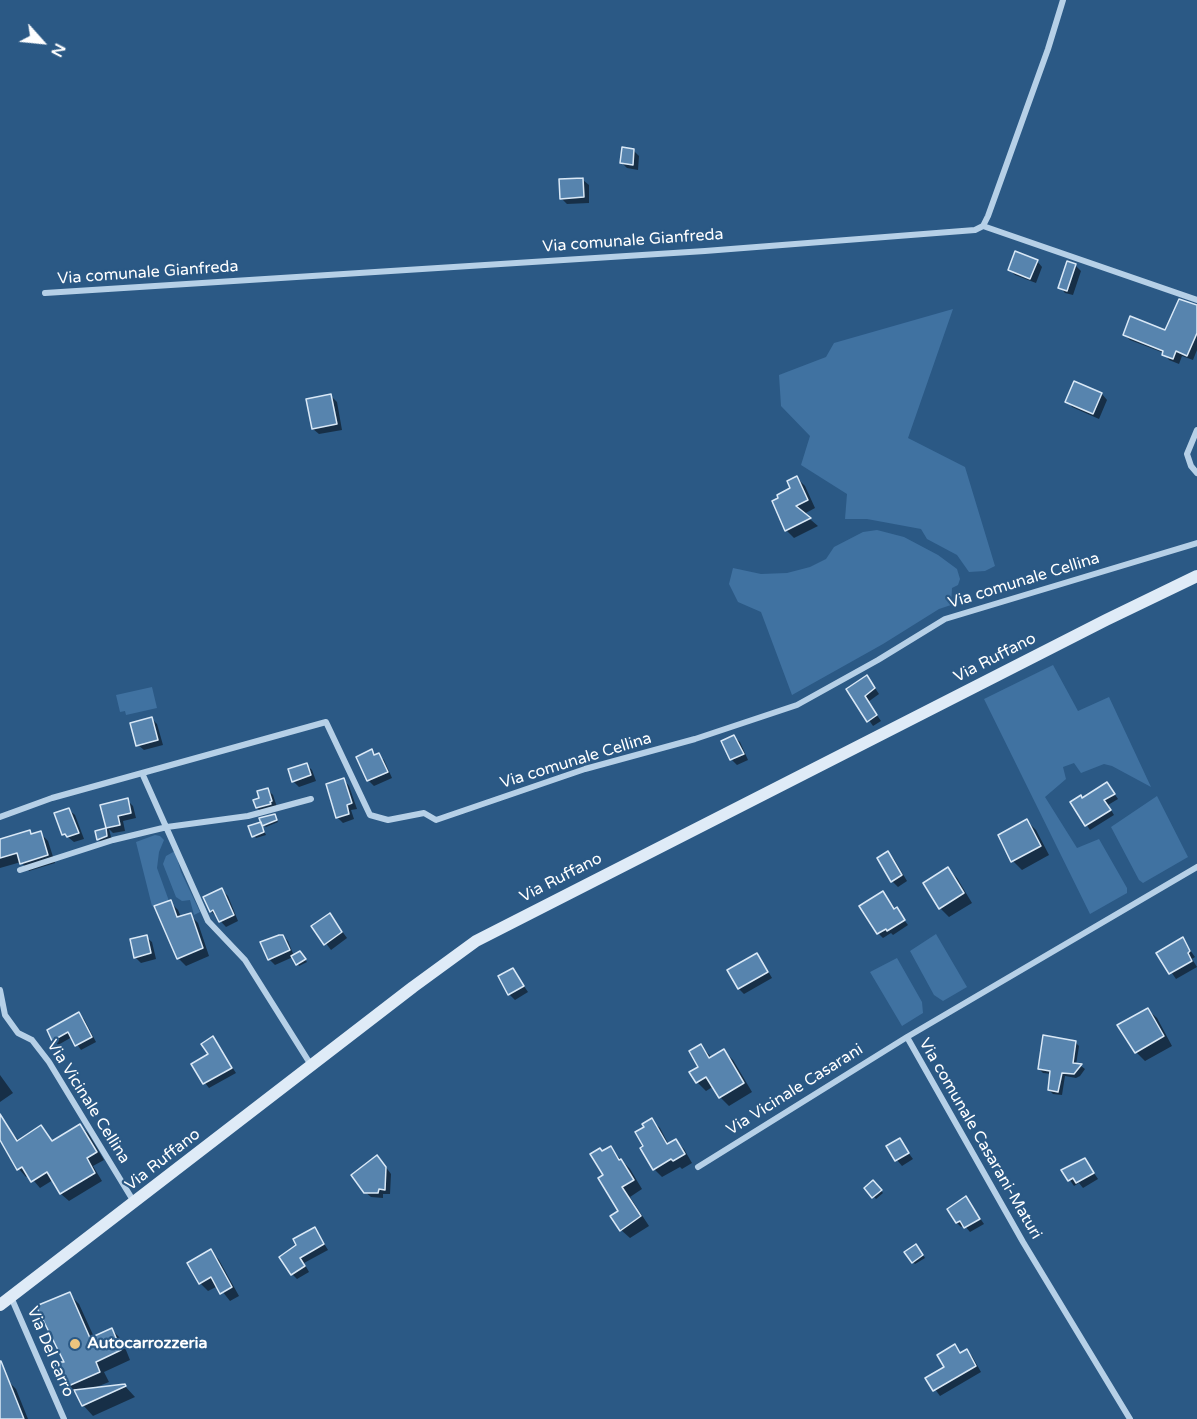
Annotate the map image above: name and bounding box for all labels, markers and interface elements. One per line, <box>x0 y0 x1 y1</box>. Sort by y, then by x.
north arrow <box>12 12 72 72</box>
text: N <box>46 40 70 60</box>
street label: Via comunale Gianfreda <box>542 225 724 257</box>
street label: Via comunale Gianfreda <box>57 257 239 289</box>
street label: Via comunale Cellina <box>946 549 1102 613</box>
street label: Via Ruffano <box>951 629 1039 687</box>
street label: Via comunale Cellina <box>498 729 654 793</box>
street label: Via Ruffano <box>517 849 605 907</box>
street label: Via comunale Casarani-Maturi <box>914 1035 1046 1243</box>
street label: Via Vicinale Cellina <box>42 1037 134 1167</box>
street label: Via Vicinale Casarani <box>723 1040 867 1140</box>
street label: Via Ruffano <box>122 1125 204 1195</box>
street label: Via Del carro <box>22 1304 78 1400</box>
place label: Autocarrozzeria <box>87 1334 208 1354</box>
marker: Autocarrozzeria <box>68 1337 82 1351</box>

